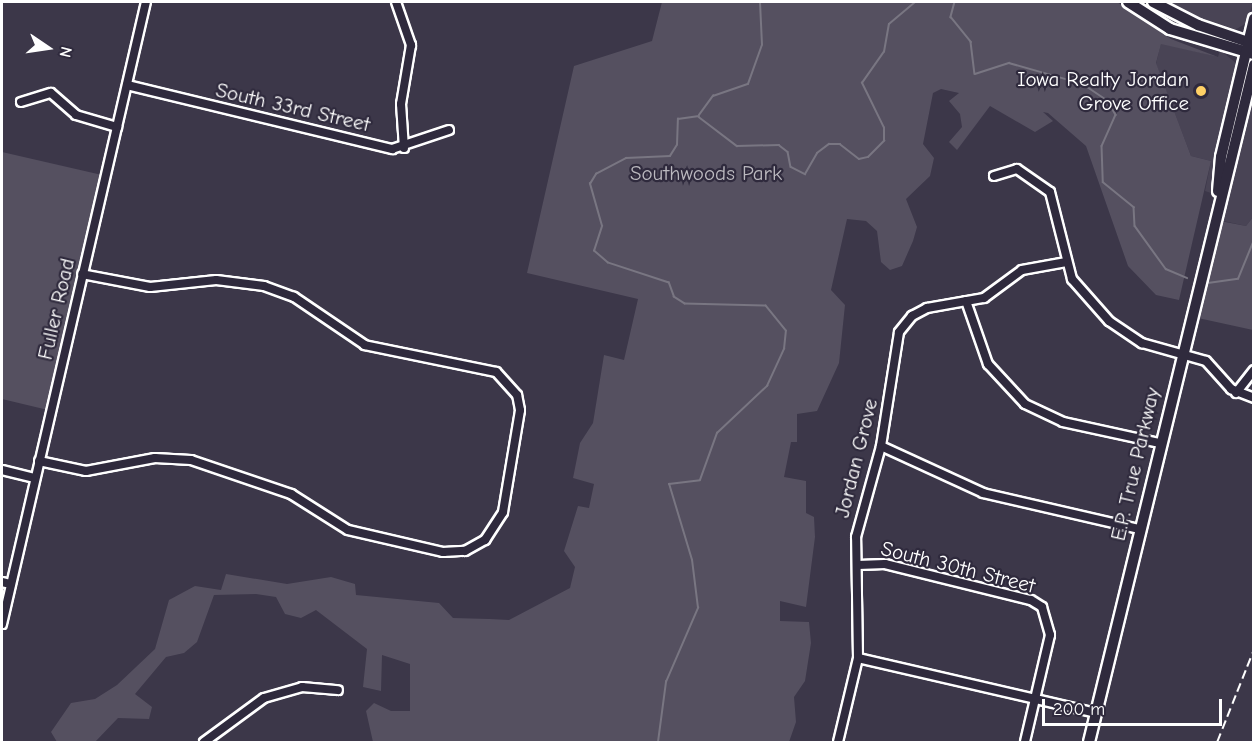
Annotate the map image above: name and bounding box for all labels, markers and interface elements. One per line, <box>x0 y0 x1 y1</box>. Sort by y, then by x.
north arrow <box>18 18 78 78</box>
text: N <box>56 45 75 59</box>
place label: Iowa Realty Jordan Grove Office <box>1017 66 1189 116</box>
street label: South 33rd Street <box>213 77 373 137</box>
marker: Iowa Realty Jordan Grove Office <box>1194 84 1208 98</box>
park label: Southwoods Park <box>630 160 782 186</box>
street label: Fuller Road <box>32 256 80 362</box>
street label: E.P. True Parkway <box>1105 385 1165 543</box>
street label: Jordan Grove <box>829 396 883 520</box>
street label: South 30th Street <box>878 536 1038 598</box>
scale bar <box>1045 687 1225 725</box>
text: 200 m <box>1053 699 1105 720</box>

